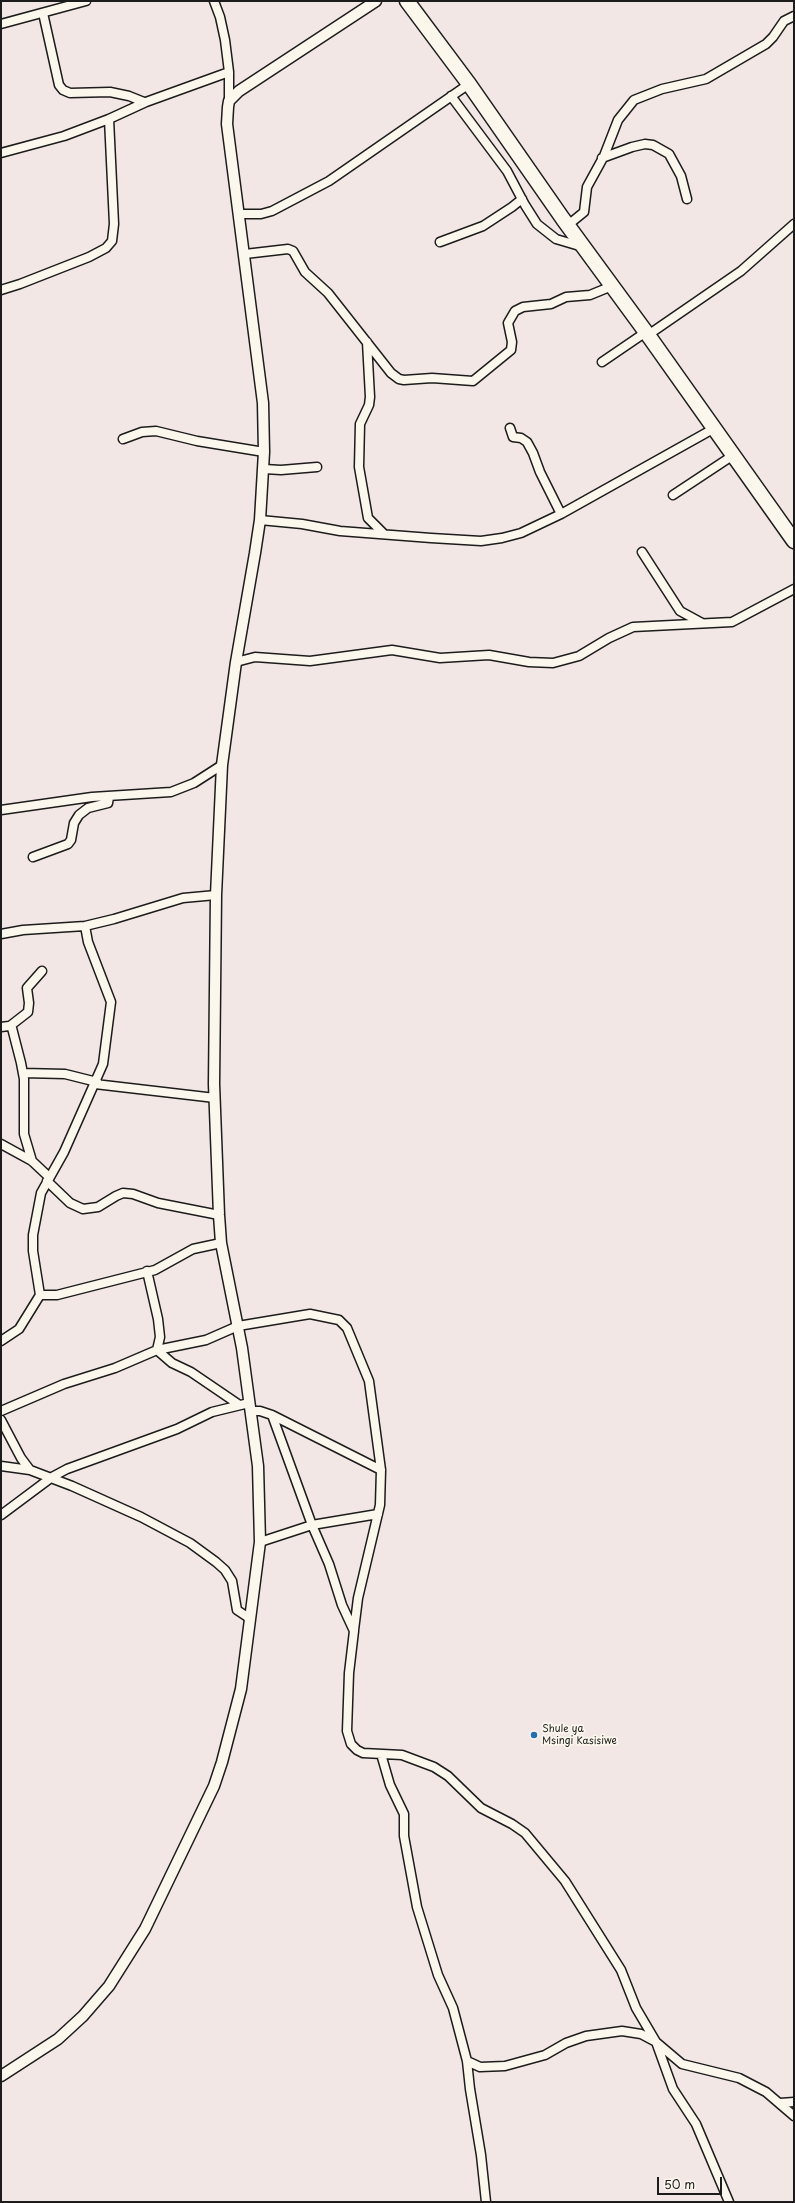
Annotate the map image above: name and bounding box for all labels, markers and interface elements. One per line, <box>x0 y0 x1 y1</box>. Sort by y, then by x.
place label: Shule ya Msingi Kasisiwe <box>542 1723 617 1746</box>
marker: Shule ya Msingi Kasisiwe <box>529 1730 539 1740</box>
scale bar <box>659 2169 724 2195</box>
text: 50 m <box>664 2175 695 2193</box>

